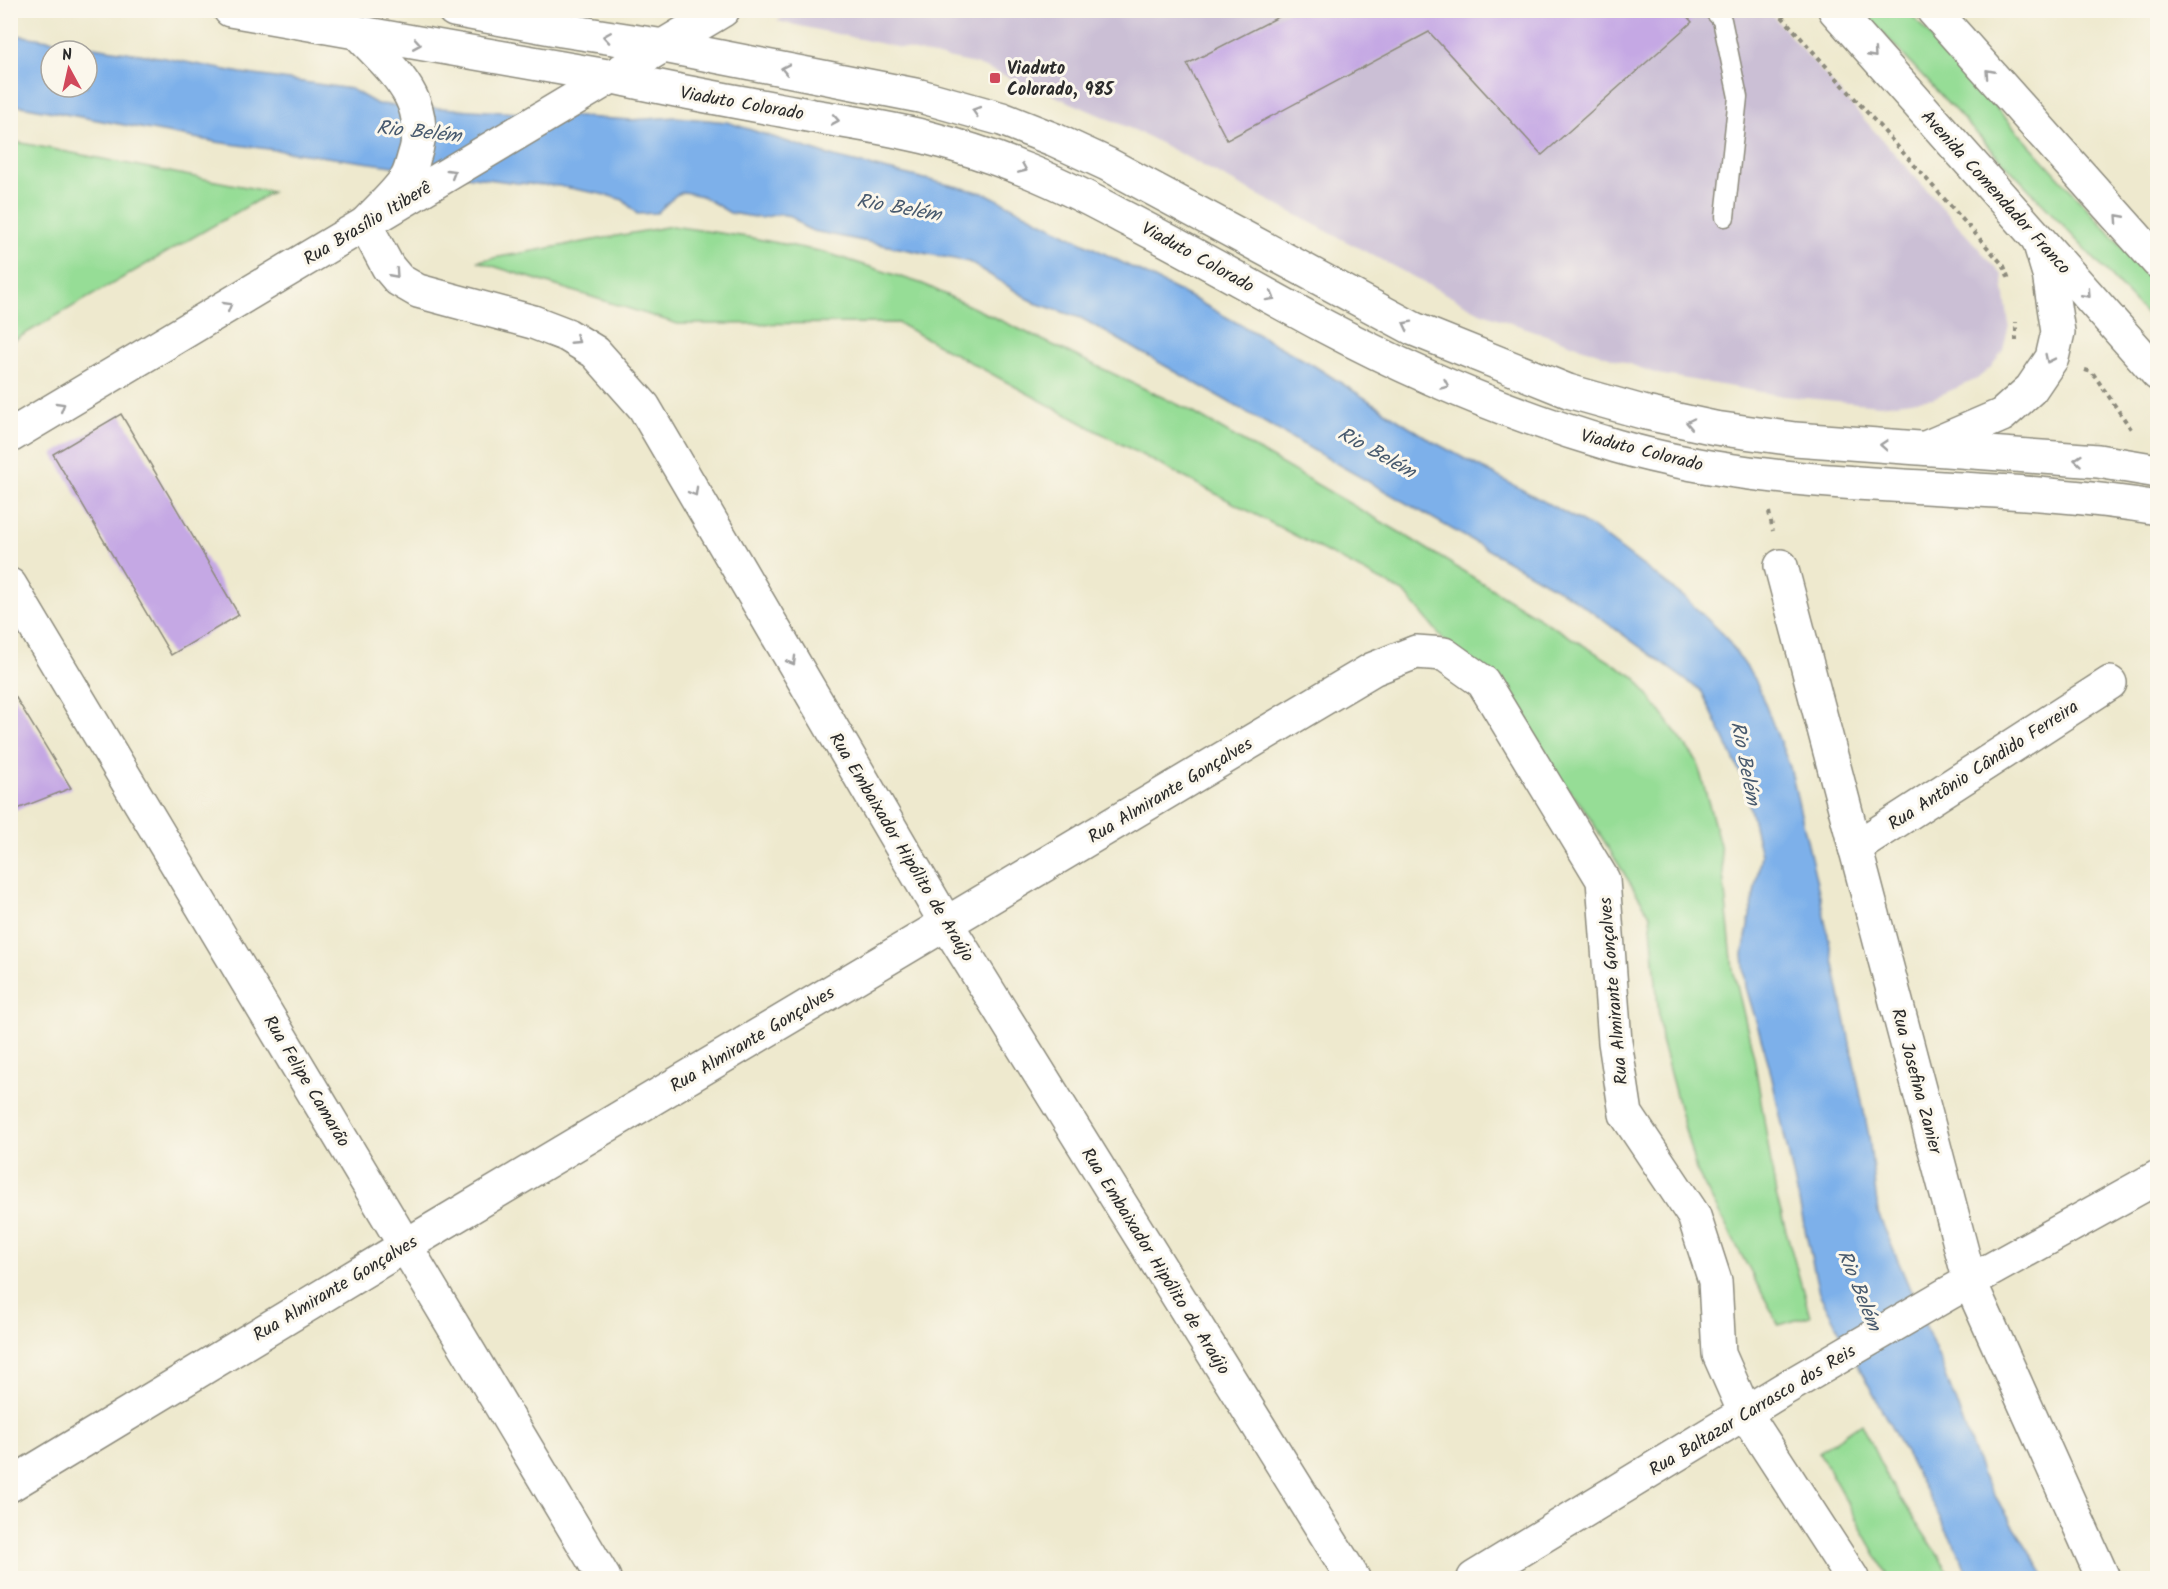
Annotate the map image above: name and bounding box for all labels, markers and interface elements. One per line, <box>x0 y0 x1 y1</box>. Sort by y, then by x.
one-way arrow <box>602 31 611 43</box>
one-way arrow <box>412 37 421 49</box>
north arrow <box>39 39 99 99</box>
text: N <box>60 43 74 69</box>
one-way arrow <box>1866 47 1877 58</box>
place label: Viaduto Colorado, 985 <box>1007 55 1115 105</box>
one-way arrow <box>780 63 790 76</box>
one-way arrow <box>1985 69 1996 80</box>
marker: Viaduto Colorado, 985 <box>988 71 1002 85</box>
street label: Viaduto Colorado <box>678 79 806 130</box>
street label: Avenida Comendador Franco <box>1913 104 2077 282</box>
one-way arrow <box>971 106 982 118</box>
water label: Rio Belém <box>375 113 465 154</box>
one-way arrow <box>830 113 840 126</box>
one-way arrow <box>1017 162 1028 174</box>
one-way arrow <box>446 168 456 180</box>
street label: Rua Brasílio Itiberê <box>298 174 438 274</box>
water label: Rio Belém <box>854 186 945 232</box>
street label: Viaduto Colorado <box>1135 215 1259 301</box>
one-way arrow <box>2115 215 2126 225</box>
one-way arrow <box>388 267 399 278</box>
one-way arrow <box>2079 287 2090 298</box>
one-way arrow <box>1265 290 1275 301</box>
one-way arrow <box>222 302 232 313</box>
one-way arrow <box>1403 321 1414 332</box>
one-way arrow <box>569 333 580 344</box>
one-way arrow <box>2045 352 2057 363</box>
one-way arrow <box>1438 377 1449 389</box>
one-way arrow <box>55 402 65 413</box>
one-way arrow <box>1685 417 1695 430</box>
water label: Rio Belém <box>1331 419 1423 489</box>
street label: Viaduto Colorado <box>1577 422 1706 481</box>
one-way arrow <box>1879 439 1888 452</box>
one-way arrow <box>2073 454 2083 467</box>
one-way arrow <box>687 486 698 496</box>
one-way arrow <box>785 654 797 665</box>
street label: Rua Antônio Cândido Ferreira <box>1883 694 2085 839</box>
water label: Rio Belém <box>1720 719 1768 810</box>
street label: Rua Embaixador Hipólito de Araújo <box>820 727 981 968</box>
street label: Rua Almirante Gonçalves <box>1083 730 1259 852</box>
street label: Rua Almirante Gonçalves <box>1592 896 1637 1086</box>
street label: Rua Almirante Gonçalves <box>665 979 841 1101</box>
street label: Rua Josefina Zanier <box>1882 1005 1949 1158</box>
street label: Rua Felipe Camarão <box>255 1010 357 1153</box>
street label: Rua Embaixador Hipólito de Araújo <box>1073 1142 1237 1381</box>
street label: Rua Almirante Gonçalves <box>248 1228 424 1350</box>
water label: Rio Belém <box>1827 1245 1890 1338</box>
street label: Rua Baltazar Carrasco dos Reis <box>1644 1338 1862 1485</box>

